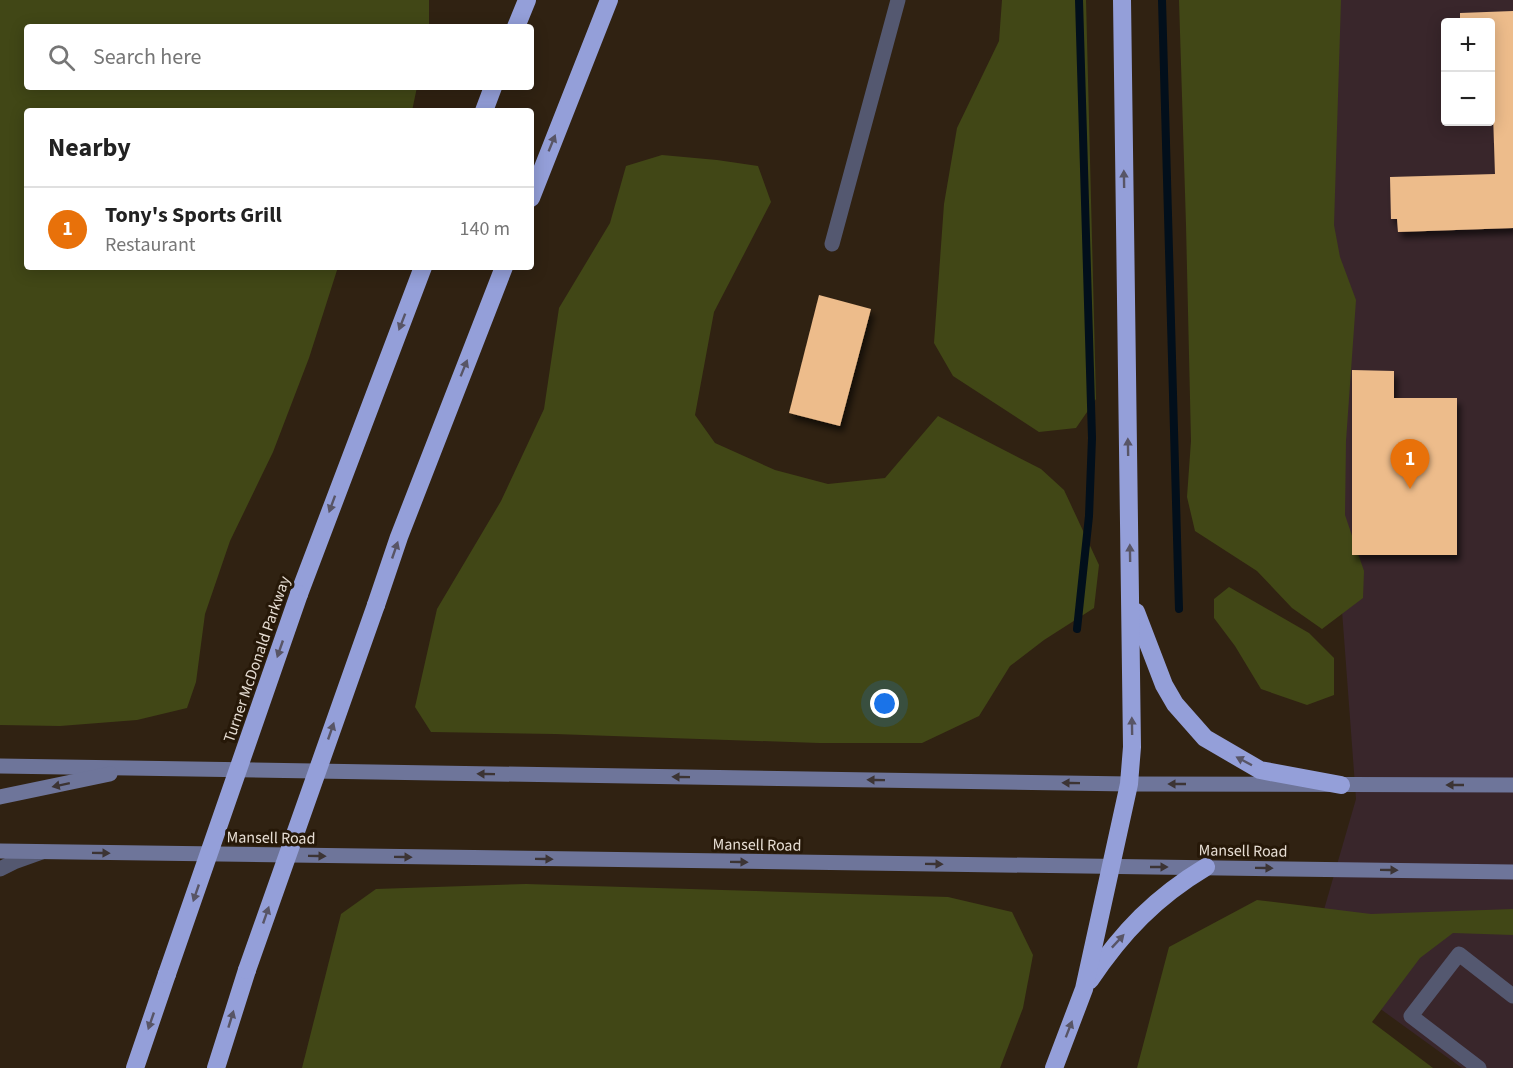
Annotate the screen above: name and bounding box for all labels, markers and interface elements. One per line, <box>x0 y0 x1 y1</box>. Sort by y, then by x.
map controls <box>1441 18 1495 126</box>
button: + <box>1441 18 1495 72</box>
search box <box>24 24 534 90</box>
icon: search <box>45 41 78 74</box>
text: Search here <box>93 41 201 73</box>
button: − <box>1441 72 1495 126</box>
text: Nearby <box>48 129 131 166</box>
one-way arrow <box>548 134 558 152</box>
one-way arrow <box>1120 170 1129 189</box>
text: Tony's Sports Grill <box>105 199 282 231</box>
text: 1 <box>62 215 73 243</box>
text: 140 m <box>460 215 510 243</box>
text: Restaurant <box>105 231 196 259</box>
one-way arrow <box>397 313 407 331</box>
one-way arrow <box>460 359 469 377</box>
one-way arrow <box>1123 438 1133 457</box>
pin: 1 <box>1390 440 1430 489</box>
one-way arrow <box>327 495 337 513</box>
one-way arrow <box>390 541 400 559</box>
one-way arrow <box>1125 543 1135 562</box>
street label: Turner McDonald Parkway <box>218 573 296 746</box>
one-way arrow <box>274 640 284 658</box>
your location <box>870 689 899 718</box>
one-way arrow <box>1128 716 1137 735</box>
one-way arrow <box>327 722 337 740</box>
one-way arrow <box>1235 756 1252 766</box>
one-way arrow <box>477 769 496 779</box>
one-way arrow <box>672 772 691 782</box>
one-way arrow <box>867 775 886 785</box>
one-way arrow <box>1062 778 1081 788</box>
one-way arrow <box>1168 779 1187 789</box>
one-way arrow <box>52 780 71 790</box>
one-way arrow <box>1445 780 1464 790</box>
street label: Mansell Road <box>226 826 316 850</box>
street label: Mansell Road <box>712 833 802 857</box>
street label: Mansell Road <box>1198 839 1288 863</box>
one-way arrow <box>92 848 111 858</box>
one-way arrow <box>308 851 327 861</box>
one-way arrow <box>393 852 412 862</box>
one-way arrow <box>535 854 554 864</box>
one-way arrow <box>730 857 749 866</box>
one-way arrow <box>925 859 944 869</box>
one-way arrow <box>1149 862 1168 872</box>
one-way arrow <box>1255 863 1274 873</box>
one-way arrow <box>1380 865 1399 875</box>
one-way arrow <box>190 884 200 902</box>
one-way arrow <box>262 906 272 924</box>
one-way arrow <box>1110 935 1124 949</box>
one-way arrow <box>227 1010 237 1028</box>
one-way arrow <box>146 1012 156 1030</box>
one-way arrow <box>1064 1019 1074 1037</box>

